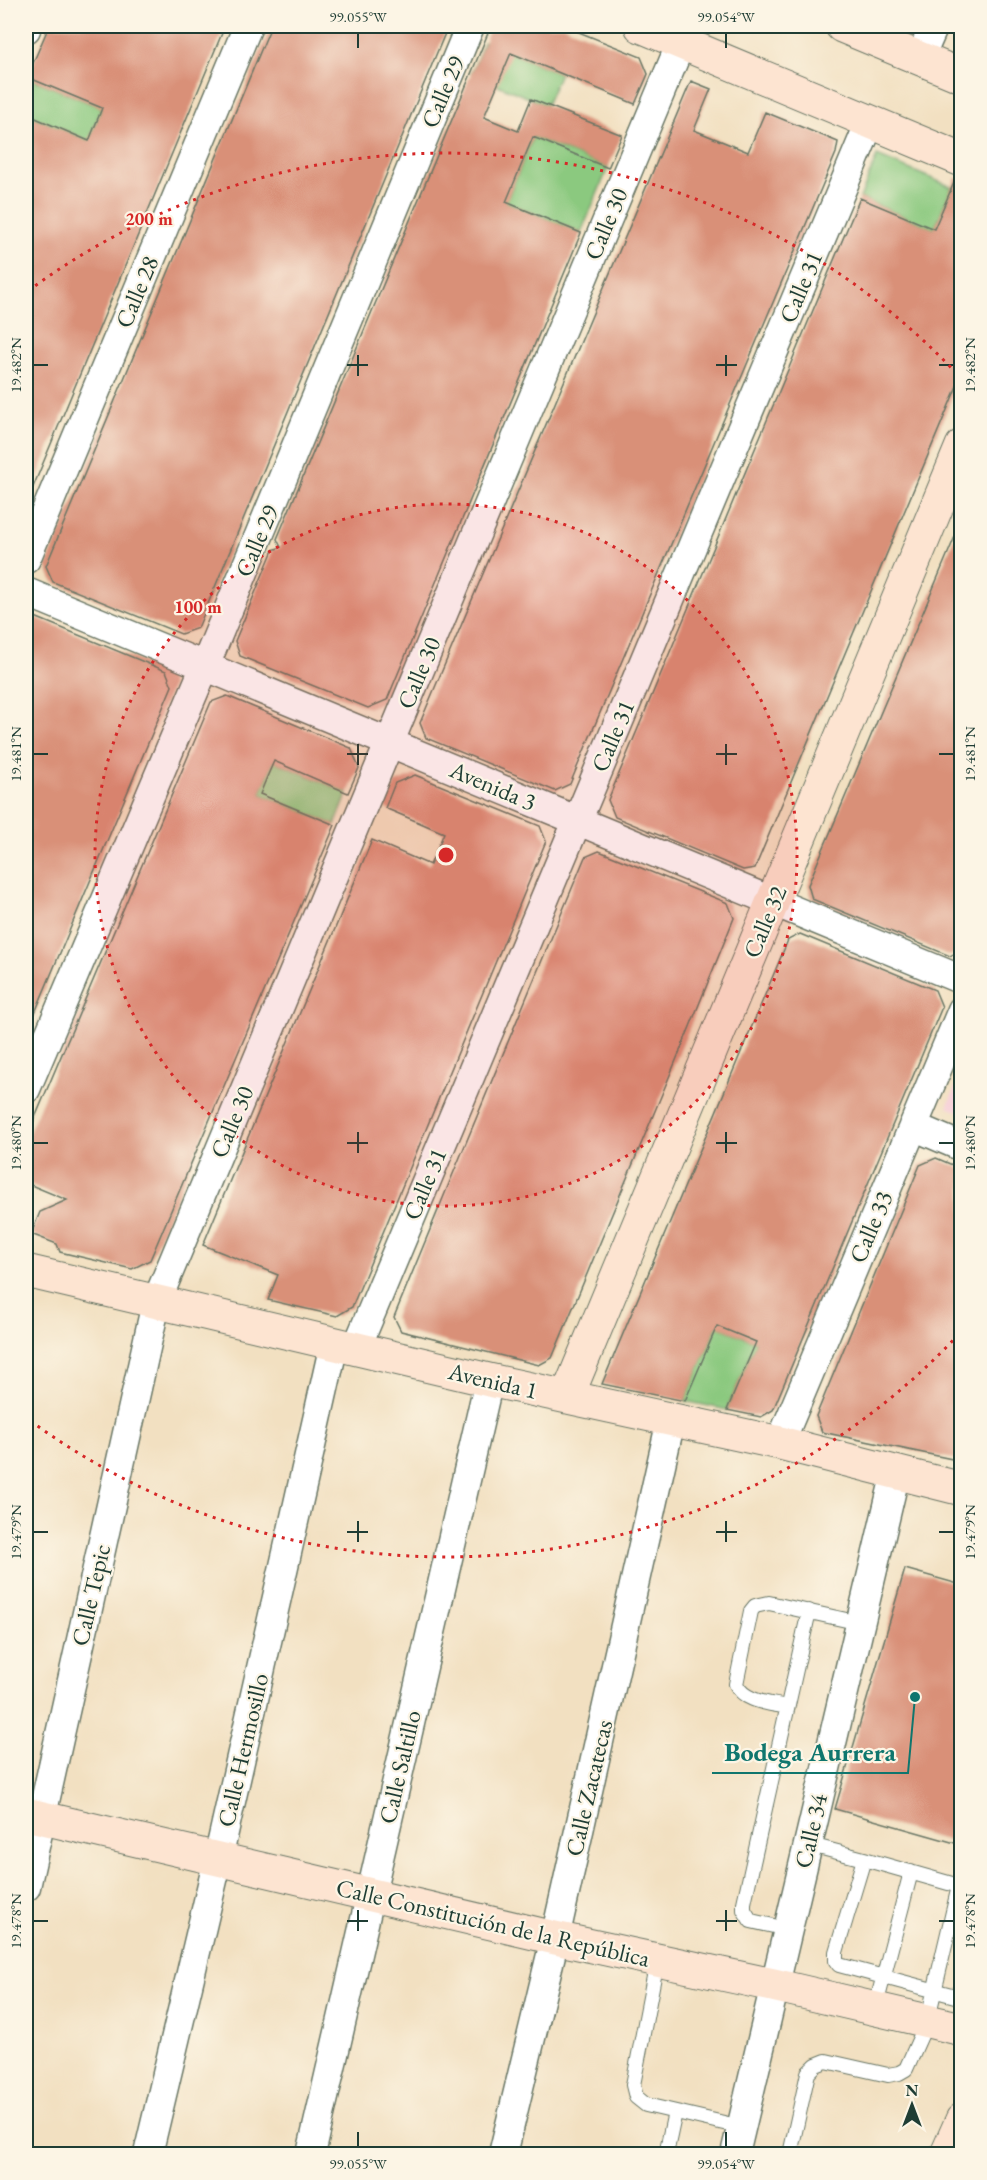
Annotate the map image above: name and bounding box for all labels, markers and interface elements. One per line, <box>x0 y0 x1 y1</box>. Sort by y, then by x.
text: 99.055°W <box>329 7 387 26</box>
text: 99.054°W <box>697 7 755 26</box>
street label: Calle 29 <box>414 51 472 133</box>
street label: Calle 30 <box>577 183 635 265</box>
text: 200 m <box>125 207 173 230</box>
street label: Calle 31 <box>772 246 830 328</box>
street label: Calle 28 <box>108 251 166 333</box>
text: 19.482°N <box>6 337 25 393</box>
text: 19.482°N <box>960 337 979 393</box>
street label: Calle 29 <box>228 500 286 582</box>
text: 100 m <box>174 595 222 618</box>
street label: Calle 30 <box>390 632 448 714</box>
street label: Calle 31 <box>584 695 642 777</box>
text: 19.481°N <box>6 726 25 782</box>
text: 19.481°N <box>960 726 979 782</box>
street label: Avenida 3 <box>444 753 541 818</box>
centre of rings <box>436 845 456 865</box>
street label: Calle 32 <box>736 881 794 963</box>
street label: Calle 30 <box>203 1081 261 1163</box>
text: 19.480°N <box>6 1115 25 1171</box>
text: 19.480°N <box>960 1115 979 1171</box>
street label: Calle 31 <box>396 1143 454 1225</box>
street label: Calle 33 <box>842 1186 900 1268</box>
street label: Avenida 1 <box>444 1355 541 1406</box>
text: 19.479°N <box>6 1504 25 1560</box>
text: 19.479°N <box>960 1504 979 1560</box>
street label: Calle Tepic <box>64 1541 117 1649</box>
street label: Calle Hermosillo <box>210 1670 275 1830</box>
street label: Calle Saltillo <box>371 1707 428 1827</box>
street label: Calle Zacatecas <box>558 1717 619 1859</box>
callout: Bodega Aurrera <box>712 1729 908 1773</box>
text: Bodega Aurrera <box>724 1735 896 1769</box>
street label: Calle 34 <box>787 1790 834 1871</box>
street label: Calle Constitución de la República <box>333 1871 653 1974</box>
text: 19.478°N <box>6 1893 25 1949</box>
text: 19.478°N <box>960 1893 979 1949</box>
north arrow <box>882 2075 942 2135</box>
text: N <box>906 2080 919 2101</box>
text: 99.055°W <box>329 2154 387 2173</box>
text: 99.054°W <box>697 2154 755 2173</box>

